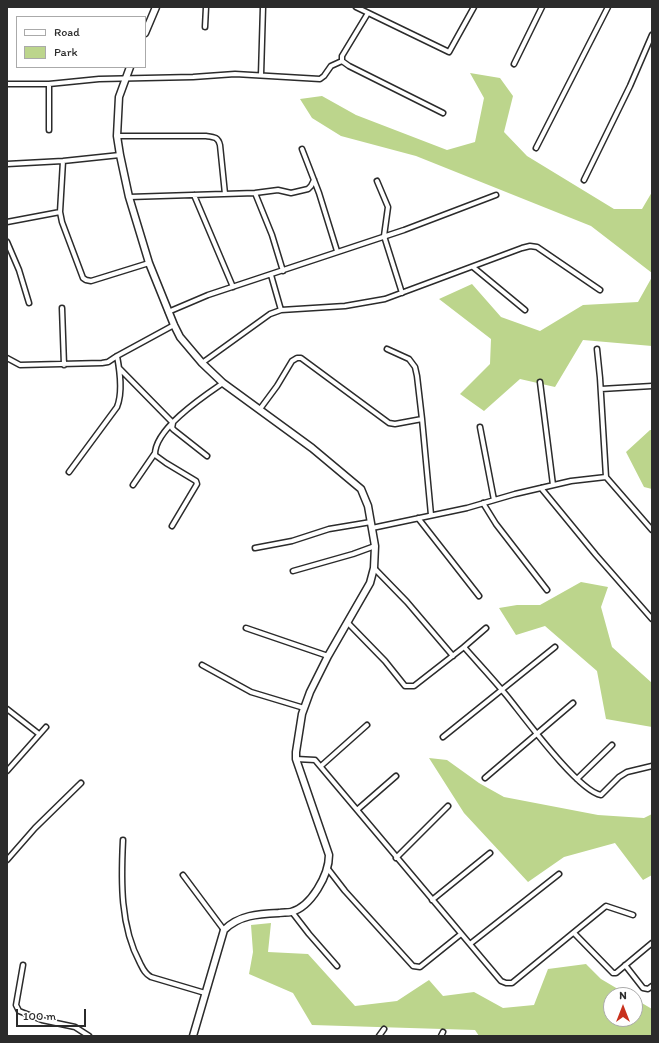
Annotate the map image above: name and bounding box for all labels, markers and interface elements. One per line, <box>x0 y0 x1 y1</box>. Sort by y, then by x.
legend <box>16 16 146 68</box>
text: Road <box>54 25 80 39</box>
text: Park <box>54 45 78 59</box>
north arrow <box>603 987 643 1027</box>
text: N <box>619 989 627 1002</box>
scale bar <box>18 1001 88 1027</box>
text: 100 m <box>23 1009 56 1023</box>

